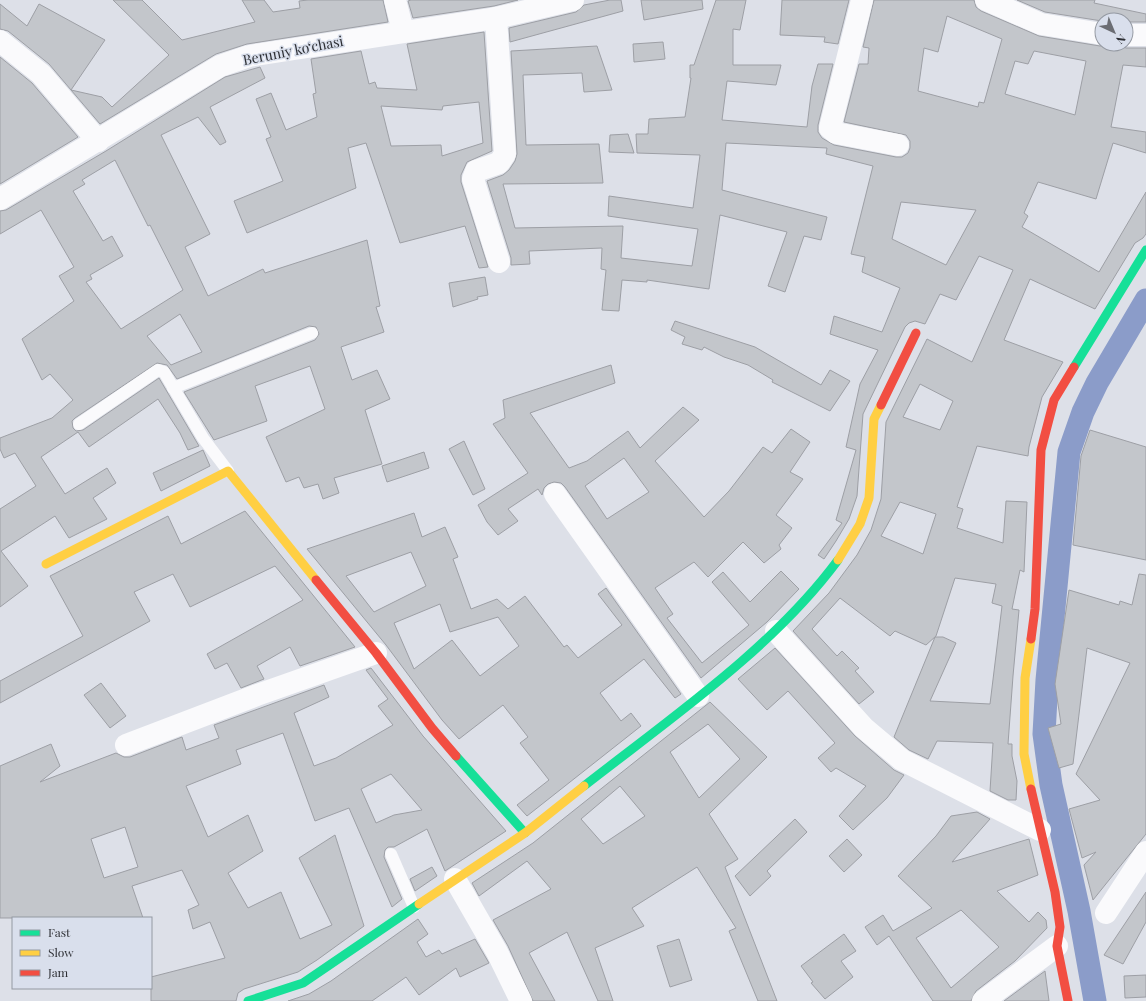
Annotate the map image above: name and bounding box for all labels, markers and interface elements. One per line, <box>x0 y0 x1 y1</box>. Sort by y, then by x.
north arrow <box>1094 12 1134 52</box>
street label: Beruniy koʻchasi <box>241 31 345 69</box>
text: N <box>1113 31 1129 48</box>
legend <box>12 917 152 989</box>
text: Fast <box>48 924 71 940</box>
text: Slow <box>48 944 74 960</box>
text: Jam <box>47 964 69 980</box>

